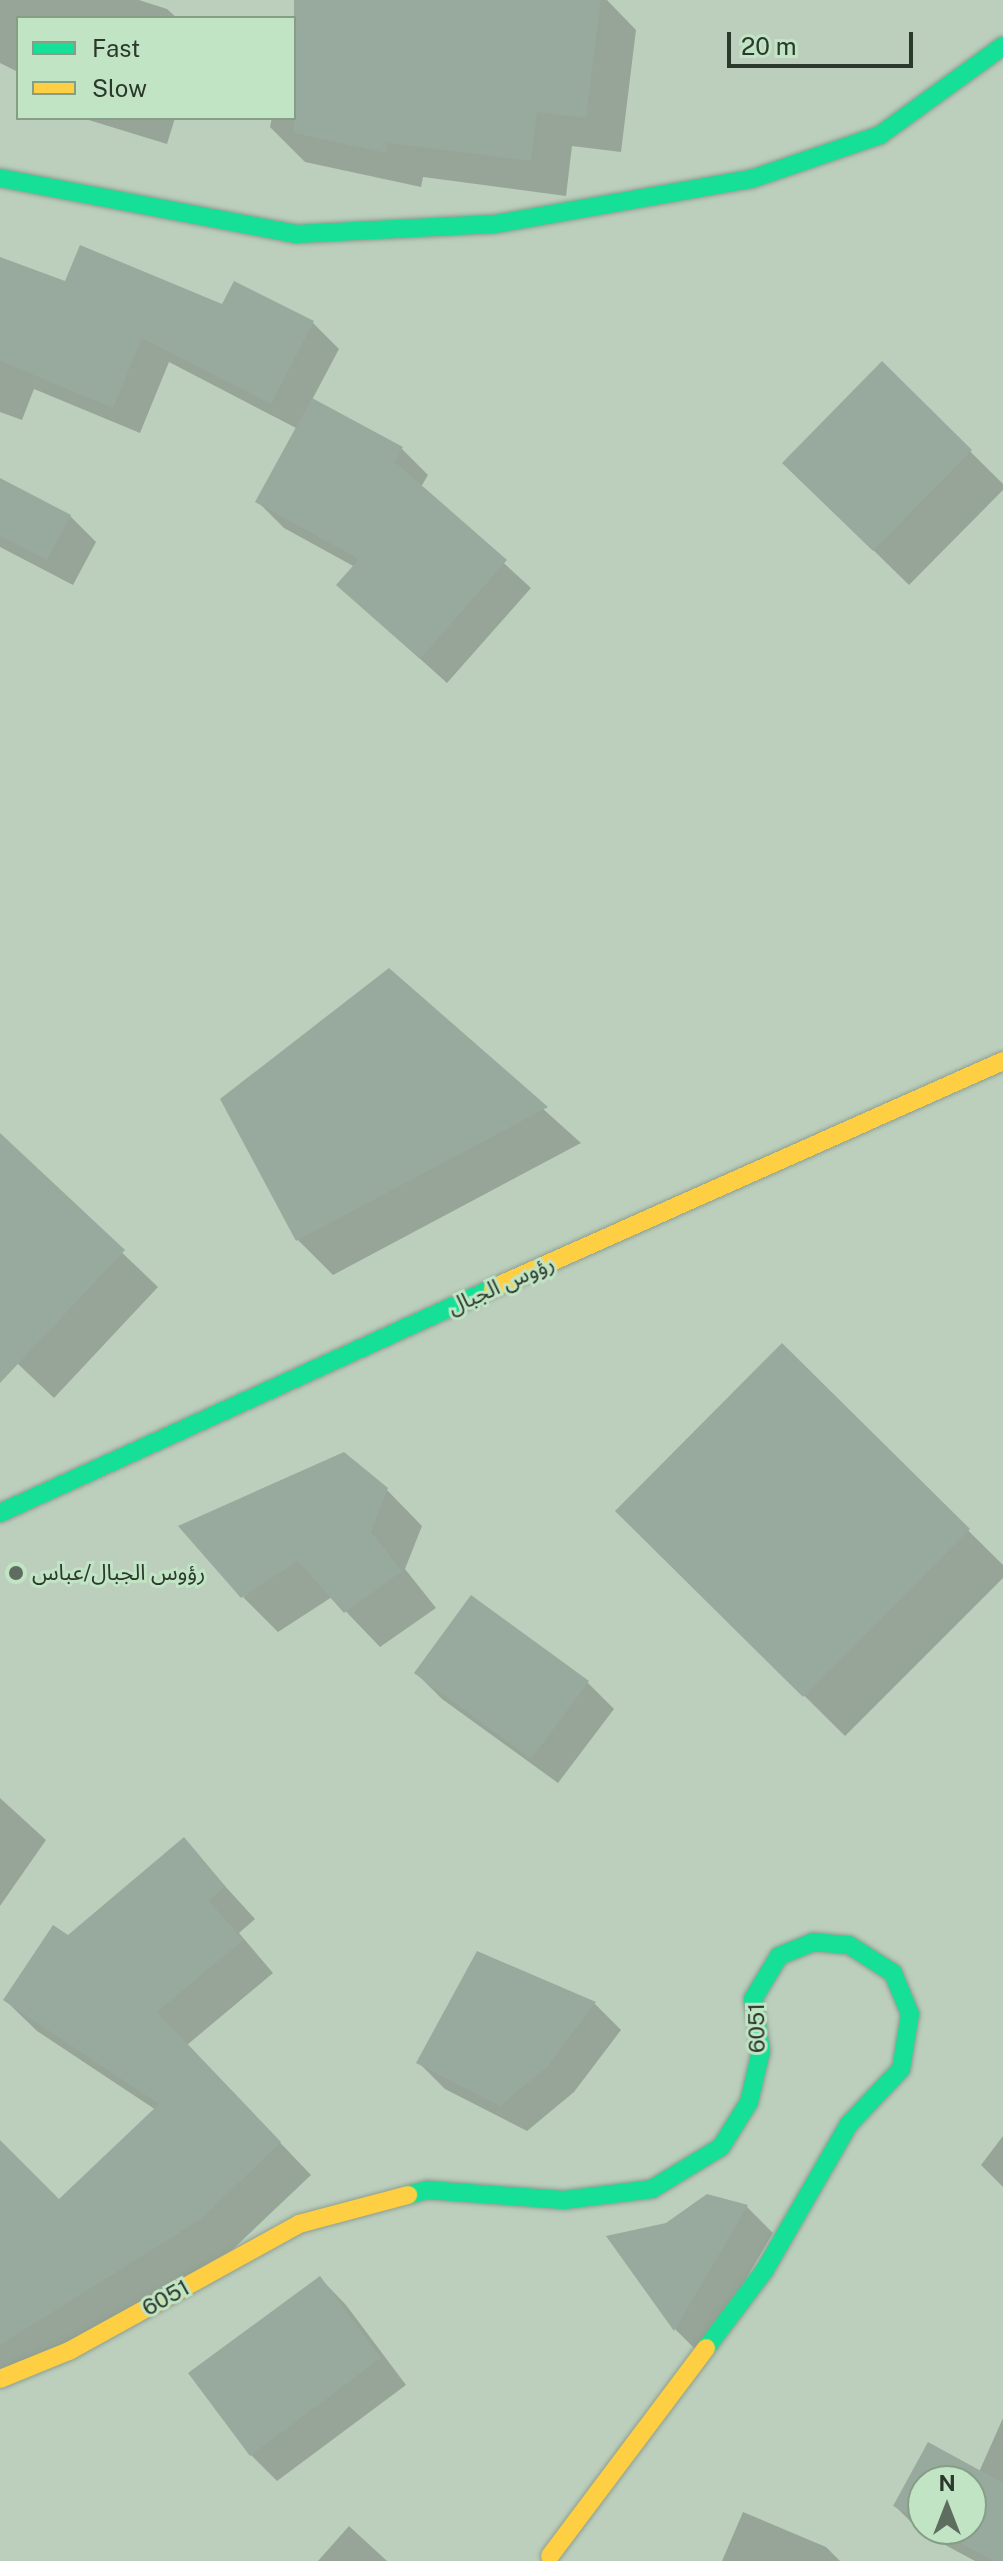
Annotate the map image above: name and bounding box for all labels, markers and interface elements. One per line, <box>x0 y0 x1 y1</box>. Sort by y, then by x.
legend <box>16 16 296 120</box>
scale bar <box>731 16 917 66</box>
text: 20 m <box>741 32 797 60</box>
text: Fast <box>92 34 140 62</box>
text: Slow <box>92 74 147 102</box>
street label: رؤوس الجبال <box>444 1250 558 1320</box>
place label: رؤوس الجبال/عباس <box>32 1560 205 1586</box>
marker: رؤوس الجبال/عباس <box>7 1564 25 1582</box>
street label: 6051 <box>743 2003 771 2053</box>
street label: 6051 <box>138 2274 194 2322</box>
north arrow <box>907 2465 987 2545</box>
text: N <box>938 2470 956 2496</box>

